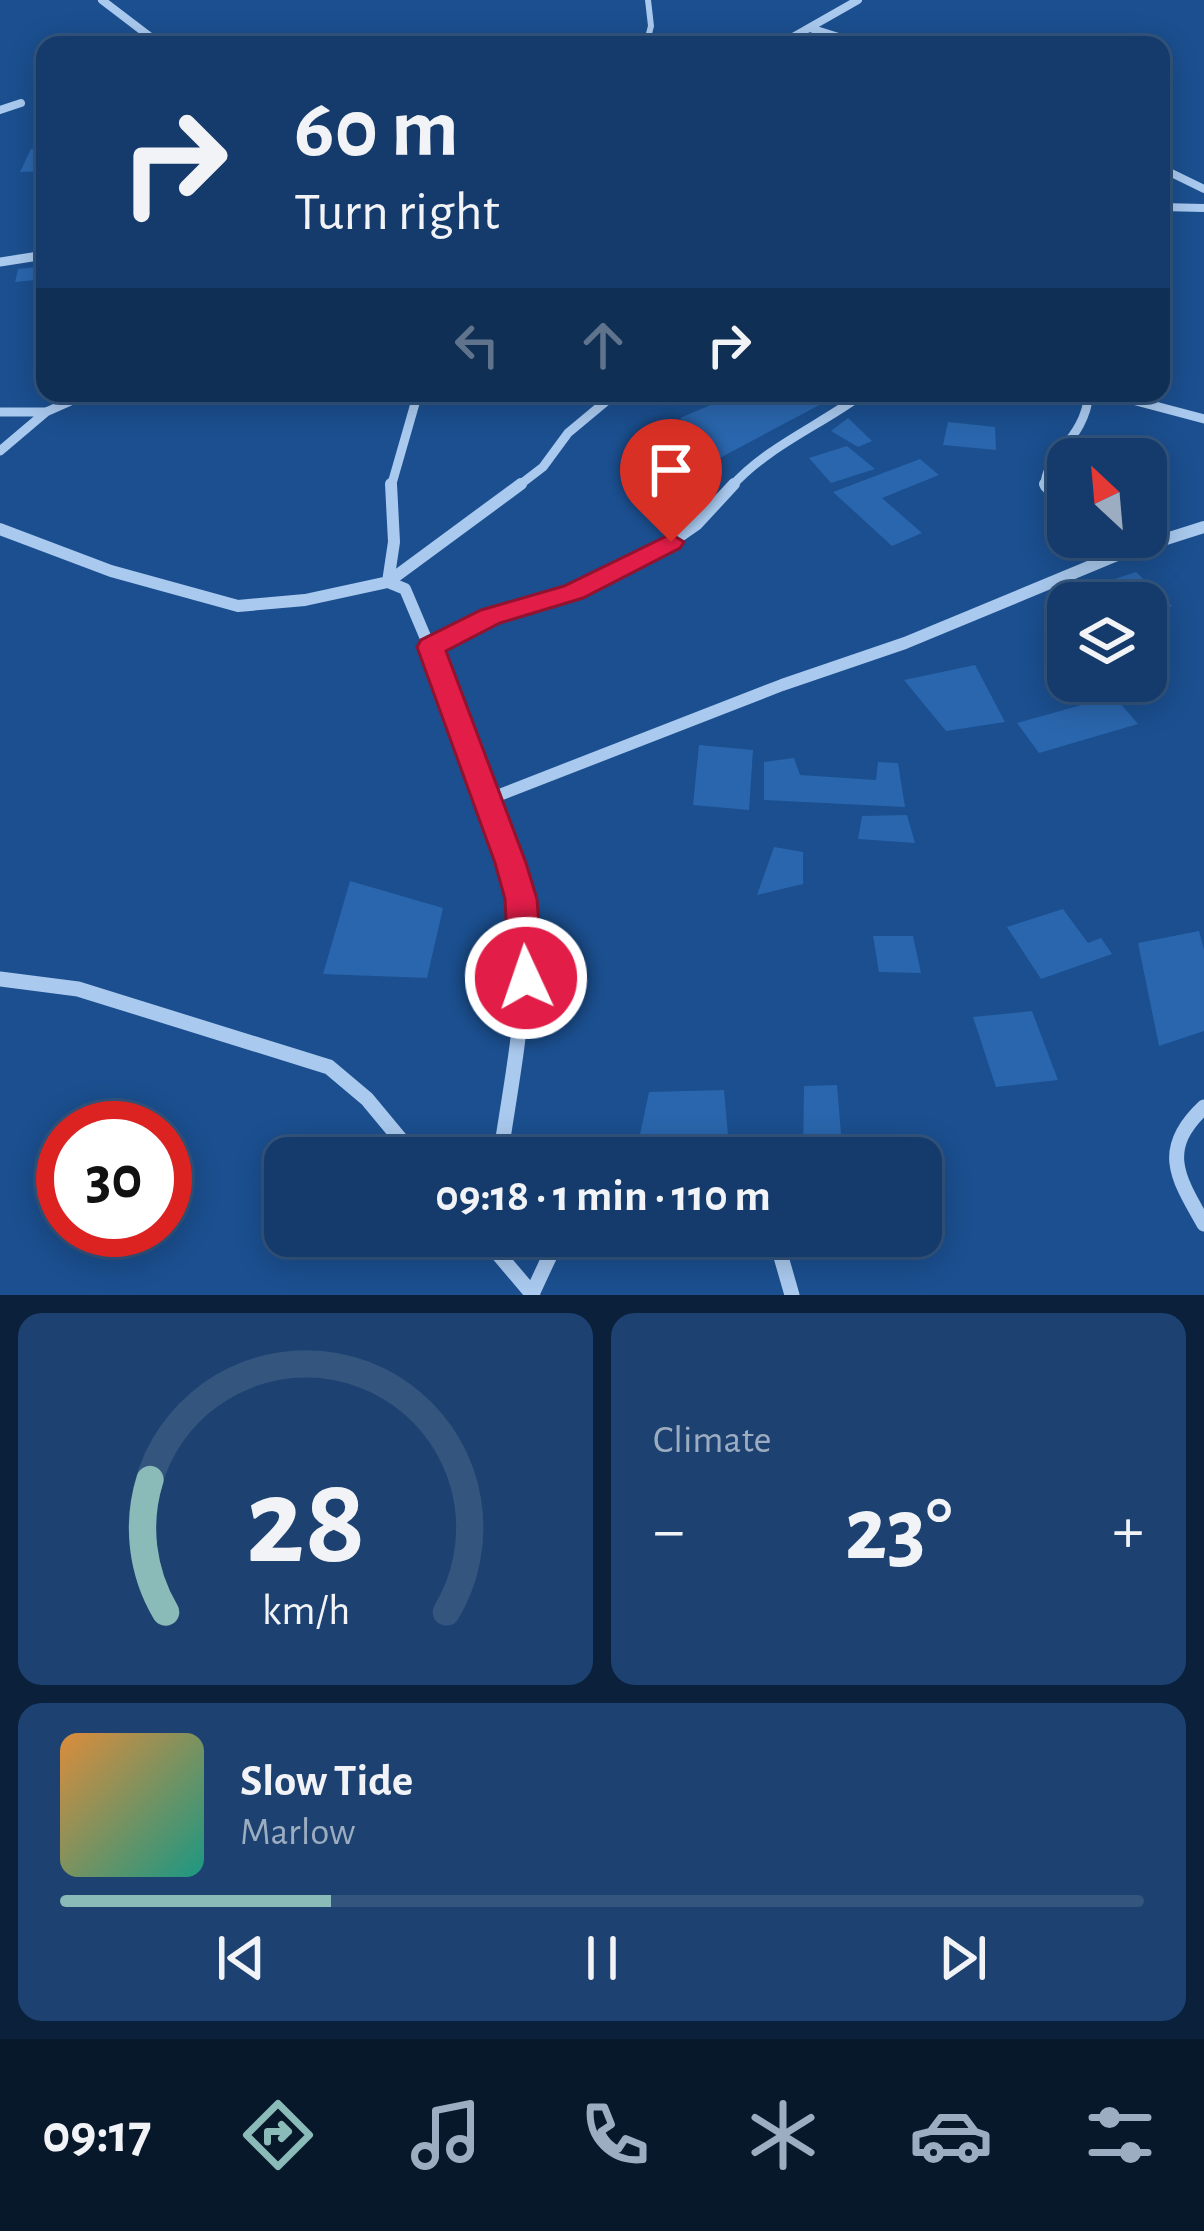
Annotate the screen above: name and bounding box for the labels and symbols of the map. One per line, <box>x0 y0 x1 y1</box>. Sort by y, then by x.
pin <box>620 419 722 542</box>
north arrow <box>1047 438 1167 558</box>
position arrow <box>463 915 589 1041</box>
speed limit sign: 30 <box>36 1101 192 1257</box>

